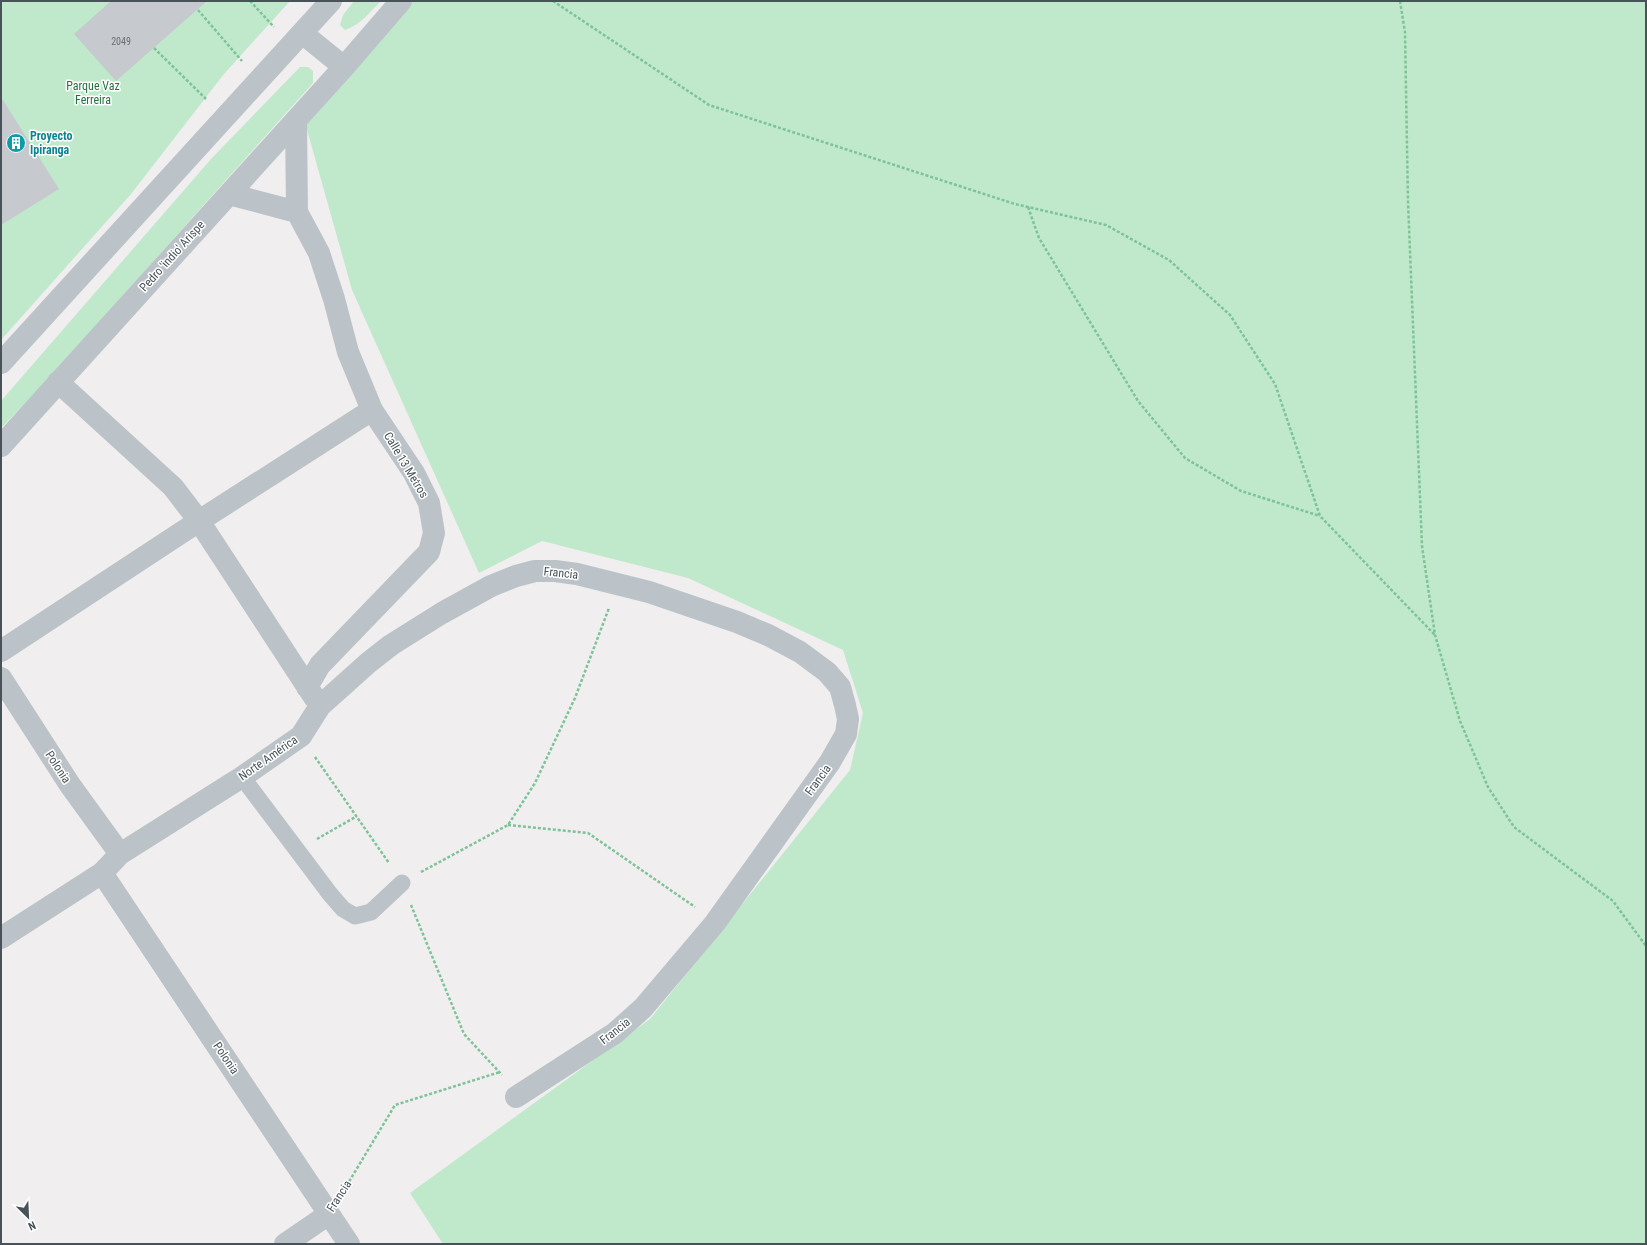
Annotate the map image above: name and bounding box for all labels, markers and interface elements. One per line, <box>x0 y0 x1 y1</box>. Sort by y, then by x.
house number: 2049 <box>111 36 131 47</box>
park label: Parque Vaz Ferreira <box>66 79 120 107</box>
place label: Proyecto Ipiranga <box>30 129 73 157</box>
building icon: Proyecto Ipiranga <box>5 132 27 154</box>
street label: Pedro 'indio' Arispe <box>137 217 208 294</box>
street label: Calle 13 Metros <box>381 430 431 500</box>
street label: Francia <box>543 564 579 582</box>
street label: Norte América <box>236 732 300 783</box>
street label: Polonia <box>42 748 74 786</box>
street label: Francia <box>802 762 834 798</box>
street label: Francia <box>597 1015 633 1047</box>
street label: Polonia <box>210 1039 242 1077</box>
street label: Francia <box>324 1177 354 1214</box>
north arrow <box>8 1197 48 1237</box>
text: N <box>26 1218 38 1233</box>

